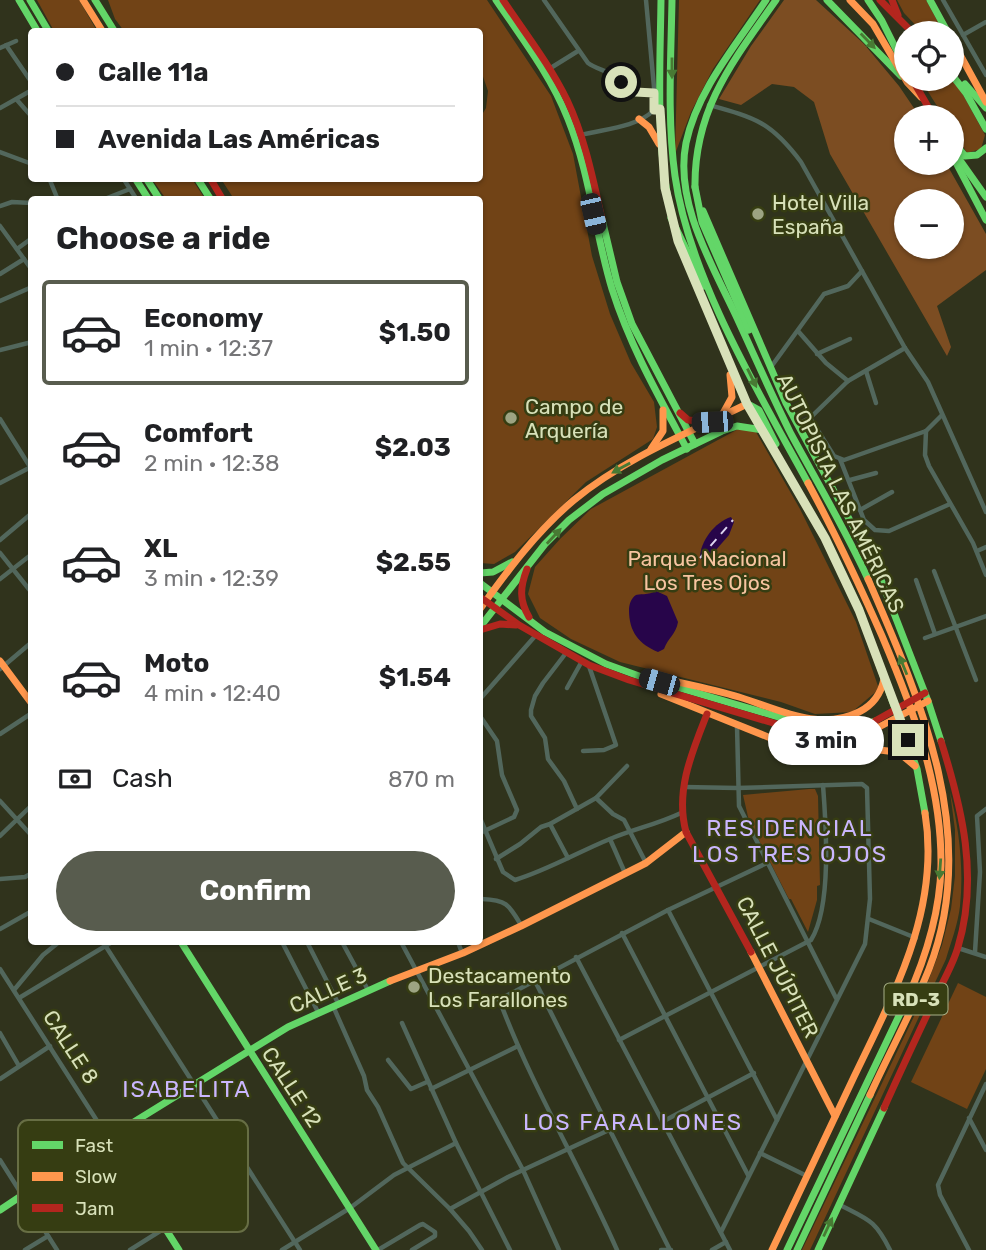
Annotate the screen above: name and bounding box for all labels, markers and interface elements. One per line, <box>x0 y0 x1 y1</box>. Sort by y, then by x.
map controls <box>894 21 964 259</box>
button: locate <box>894 21 964 91</box>
one-way arrow <box>859 32 876 49</box>
text: Calle 11a <box>98 57 209 88</box>
one-way arrow <box>666 57 678 79</box>
route start <box>605 66 637 98</box>
button: + <box>894 105 964 175</box>
text: Avenida Las Américas <box>98 124 380 155</box>
button: − <box>894 189 964 259</box>
place label: Hotel Villa España <box>772 190 869 239</box>
car <box>579 191 608 237</box>
marker: Hotel Villa España <box>750 206 766 222</box>
text: Choose a ride <box>56 219 270 257</box>
icon: car <box>60 301 123 364</box>
text: Economy <box>144 303 263 334</box>
text: $1.50 <box>379 317 451 348</box>
text: 1 min · 12:37 <box>144 334 273 362</box>
one-way arrow <box>747 368 758 388</box>
street label: AUTOPISTA LAS AMÉRICAS <box>772 369 910 617</box>
place label: Campo de Arquería <box>525 394 623 443</box>
marker: Campo de Arquería <box>503 410 519 426</box>
car <box>691 410 734 434</box>
icon: car <box>60 416 123 479</box>
text: Comfort <box>144 418 253 449</box>
text: $2.03 <box>375 432 451 463</box>
text: 2 min · 12:38 <box>144 449 280 477</box>
one-way arrow <box>612 462 631 474</box>
one-way arrow <box>545 528 561 545</box>
icon: car <box>60 531 123 594</box>
text: XL <box>144 533 177 564</box>
park label: Parque Nacional Los Tres Ojos <box>627 546 787 595</box>
text: $2.55 <box>376 547 451 578</box>
text: 3 min · 12:39 <box>144 564 279 592</box>
icon: car <box>60 646 123 709</box>
text: Moto <box>144 648 209 679</box>
one-way arrow <box>898 655 909 676</box>
text: $1.54 <box>379 662 451 693</box>
car <box>636 666 683 698</box>
text: 4 min · 12:40 <box>144 679 281 707</box>
callout: 3 min <box>768 716 884 764</box>
route end <box>892 724 924 756</box>
text: 3 min <box>795 726 857 754</box>
icon: cash <box>56 760 94 798</box>
text: Cash <box>112 763 173 794</box>
text: 870 m <box>388 765 455 793</box>
district label: RESIDENCIAL LOS TRES OJOS <box>692 814 888 868</box>
button: Confirm <box>56 851 455 931</box>
one-way arrow <box>935 858 946 880</box>
street label: CALLE JÚPITER <box>732 892 824 1042</box>
street label: CALLE 3 <box>285 962 371 1018</box>
place label: Destacamento Los Farallones <box>428 963 571 1012</box>
marker: Destacamento Los Farallones <box>406 979 422 995</box>
road number: RD-3 <box>884 984 948 1015</box>
street label: CALLE 8 <box>38 1005 104 1089</box>
street label: CALLE 12 <box>257 1042 327 1132</box>
district label: ISABELITA <box>122 1075 252 1103</box>
district label: LOS FARALLONES <box>523 1108 743 1136</box>
legend <box>18 1120 248 1232</box>
text: Fast <box>75 1134 114 1157</box>
text: Slow <box>75 1165 117 1188</box>
text: Jam <box>75 1197 114 1220</box>
one-way arrow <box>822 1217 834 1237</box>

